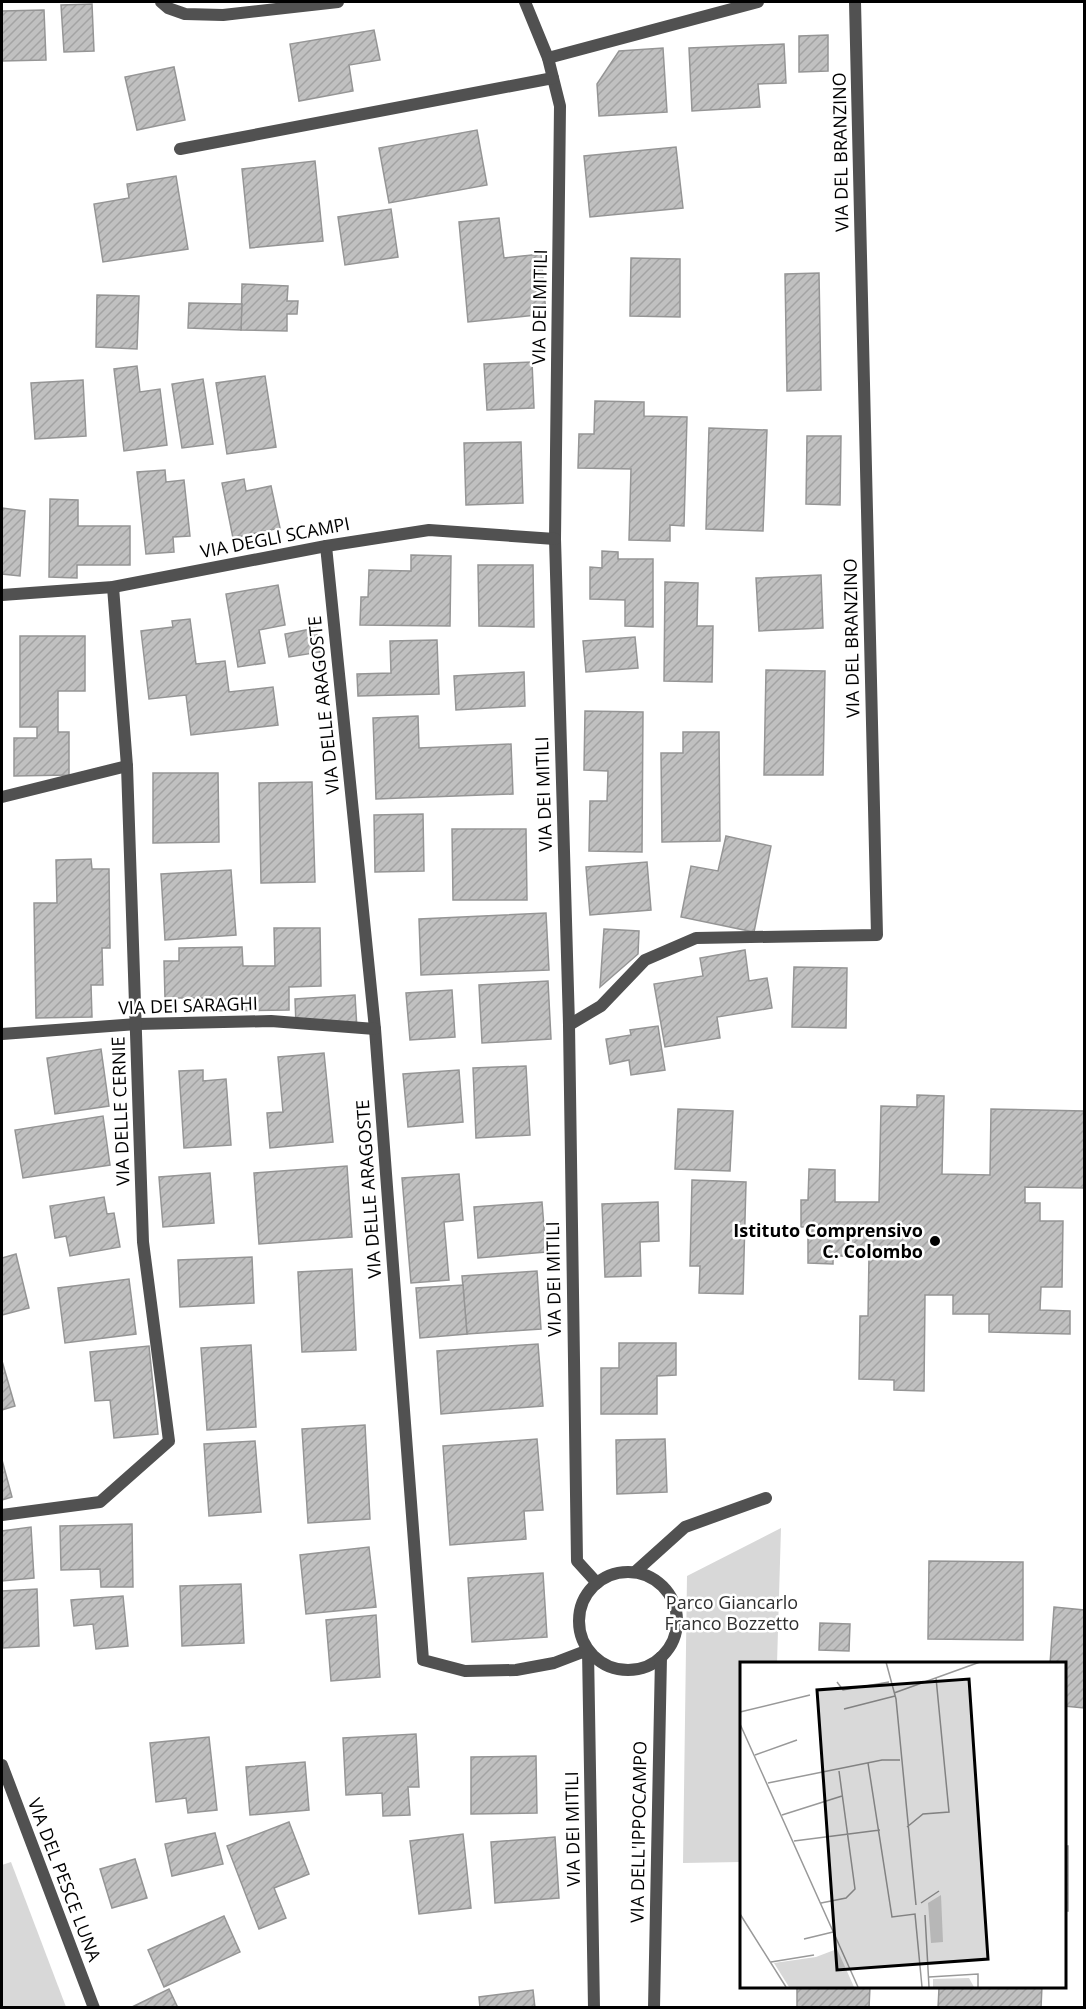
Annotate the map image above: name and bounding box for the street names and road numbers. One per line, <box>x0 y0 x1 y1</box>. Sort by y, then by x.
street label: VIA DEL BRANZINO <box>827 72 853 232</box>
street label: VIA DEI MITILI <box>526 249 552 365</box>
street label: VIA DEGLI SCAMPI <box>198 511 352 563</box>
street label: VIA DEL BRANZINO <box>838 558 864 718</box>
street label: VIA DELLE ARAGOSTE <box>302 615 344 795</box>
street label: VIA DEI MITILI <box>529 736 557 852</box>
street label: VIA DEI SARAGHI <box>118 991 258 1019</box>
street label: VIA DELLE CERNIE <box>105 1036 135 1186</box>
street label: VIA DELLE ARAGOSTE <box>350 1099 386 1279</box>
street label: VIA DEI MITILI <box>540 1221 566 1337</box>
street label: VIA DELL'IPPOCAMPO <box>624 1741 652 1923</box>
street label: VIA DEI MITILI <box>559 1771 585 1887</box>
street label: VIA DEL PESCE LUNA <box>23 1795 107 1965</box>

